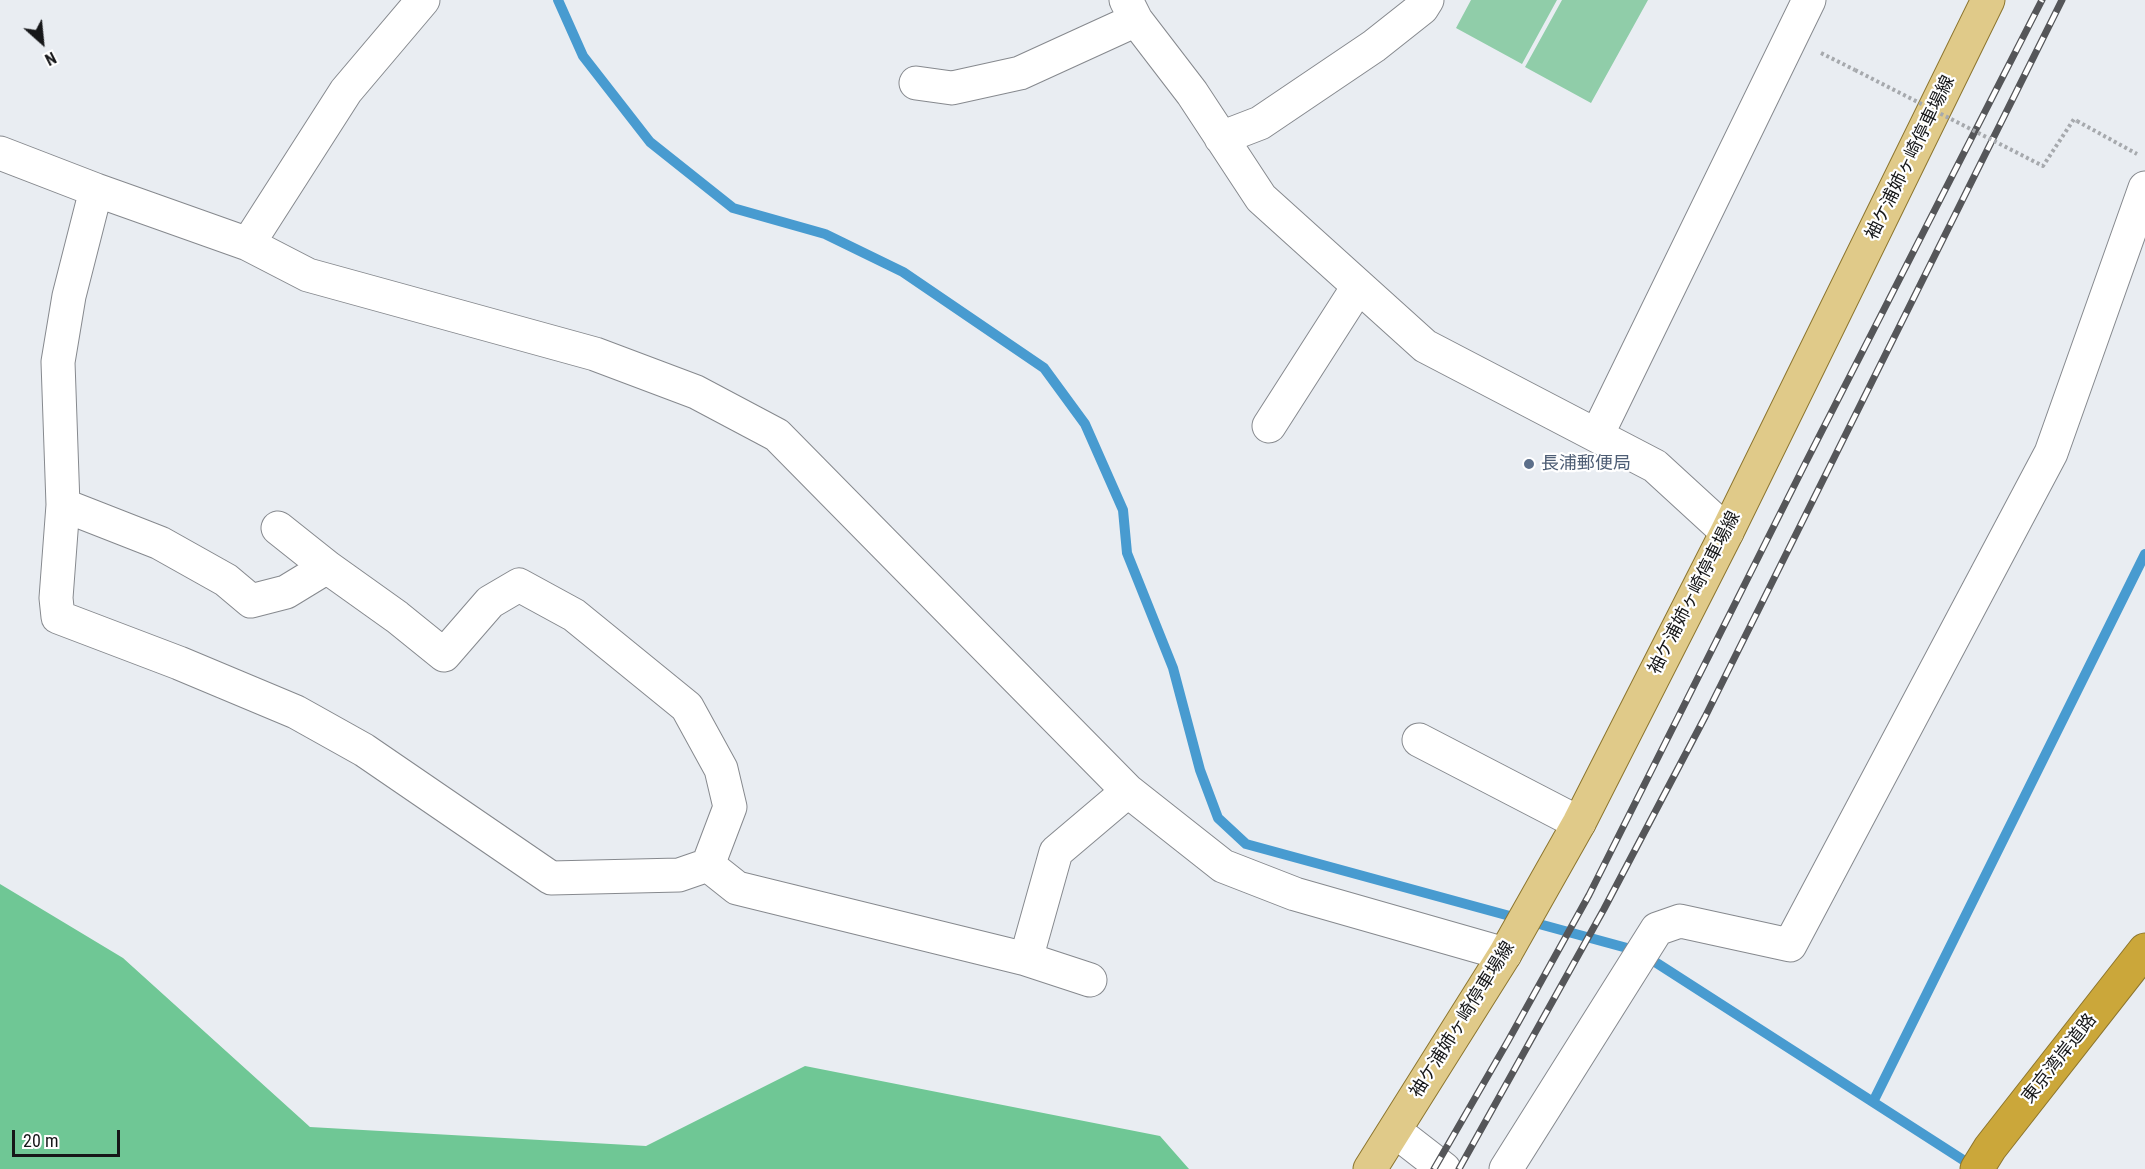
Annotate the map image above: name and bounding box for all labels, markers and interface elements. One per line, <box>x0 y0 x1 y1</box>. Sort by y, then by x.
north arrow <box>12 12 72 72</box>
text: N <box>42 48 59 69</box>
street label: 袖ケ浦姉ヶ崎停車場線 <box>1862 72 1960 244</box>
place label: 長浦郵便局 <box>1541 453 1631 475</box>
marker: 長浦郵便局 <box>1522 457 1536 471</box>
street label: 袖ケ浦姉ヶ崎停車場線 <box>1645 508 1745 678</box>
street label: 袖ケ浦姉ヶ崎停車場線 <box>1406 938 1520 1102</box>
street label: 東京湾岸道路 <box>2018 1010 2102 1108</box>
scale bar <box>15 1118 123 1156</box>
text: 20 m <box>23 1130 58 1151</box>

